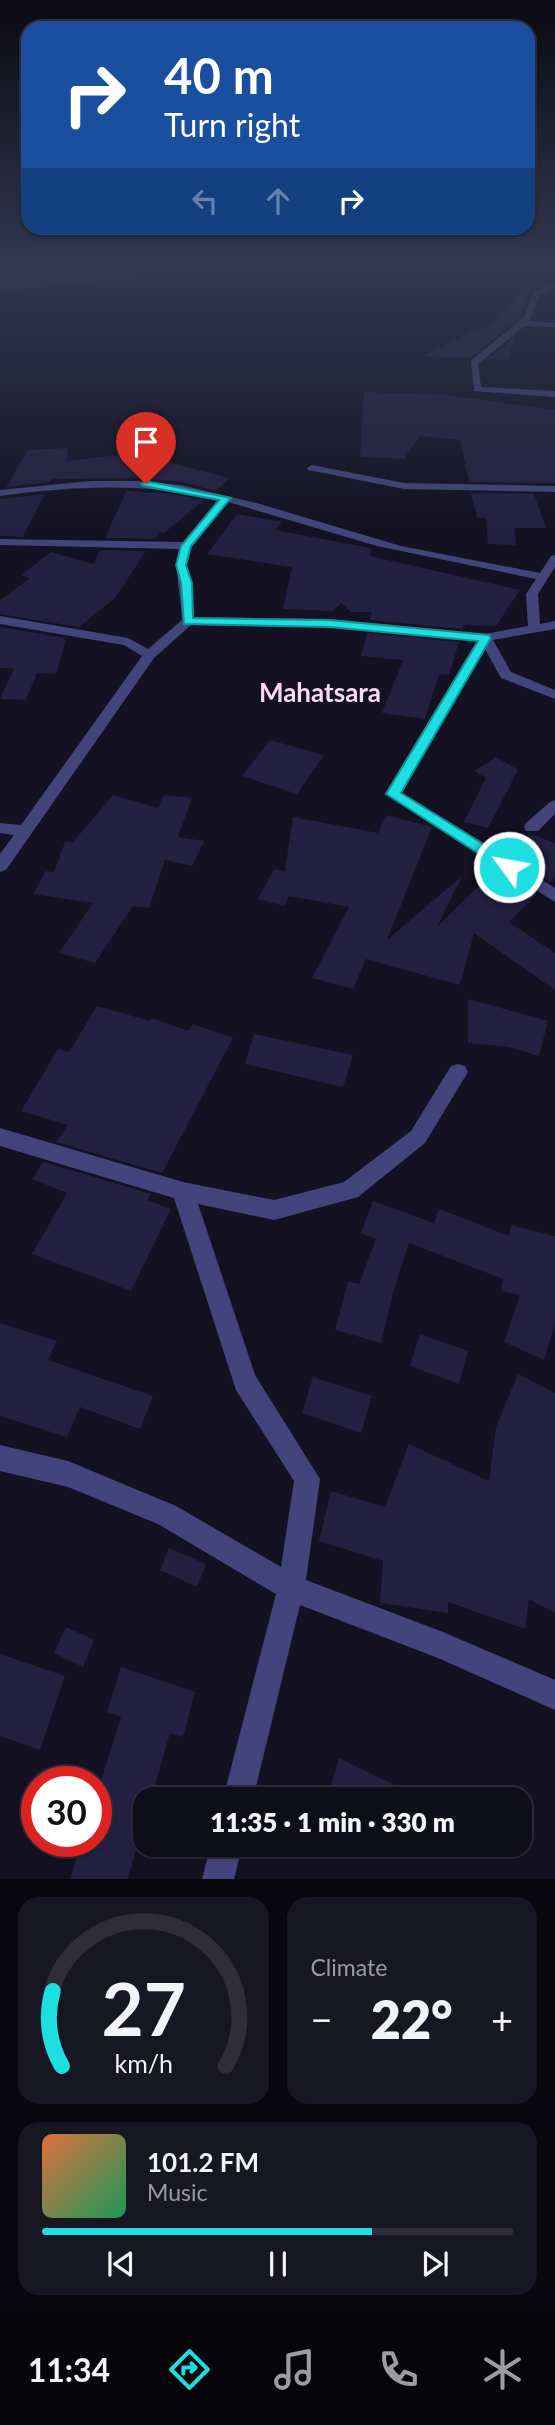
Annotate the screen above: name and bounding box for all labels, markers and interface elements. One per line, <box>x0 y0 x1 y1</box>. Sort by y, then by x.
text: 40 m <box>164 46 274 104</box>
icon: right <box>49 49 140 140</box>
text: Turn right <box>164 105 300 144</box>
icon: left <box>186 182 224 220</box>
icon: ahead <box>259 182 297 220</box>
icon: right <box>332 182 370 220</box>
pin <box>116 412 176 484</box>
icon: arrive <box>127 423 165 461</box>
district label: Mahatsara <box>259 676 381 708</box>
position arrow <box>472 830 546 904</box>
speed limit sign: 30 <box>21 1766 112 1857</box>
text: 11:35 · 1 min · 330 m <box>210 1806 455 1838</box>
text: Climate <box>311 1953 387 1981</box>
text: 27 <box>101 1965 185 2053</box>
text: 22° <box>371 1988 453 2050</box>
text: − <box>311 1996 333 2042</box>
text: + <box>491 1996 513 2042</box>
text: km/h <box>114 2048 173 2078</box>
text: 101.2 FM <box>147 2146 259 2178</box>
text: Music <box>147 2178 207 2206</box>
icon: previous <box>102 2245 140 2283</box>
icon: pause <box>259 2245 297 2283</box>
icon: next <box>416 2245 454 2283</box>
icon: directions <box>165 2345 214 2394</box>
icon: music <box>270 2345 319 2394</box>
icon: phone <box>374 2345 423 2394</box>
icon: climate <box>478 2345 527 2394</box>
text: 11:34 <box>28 2350 110 2389</box>

